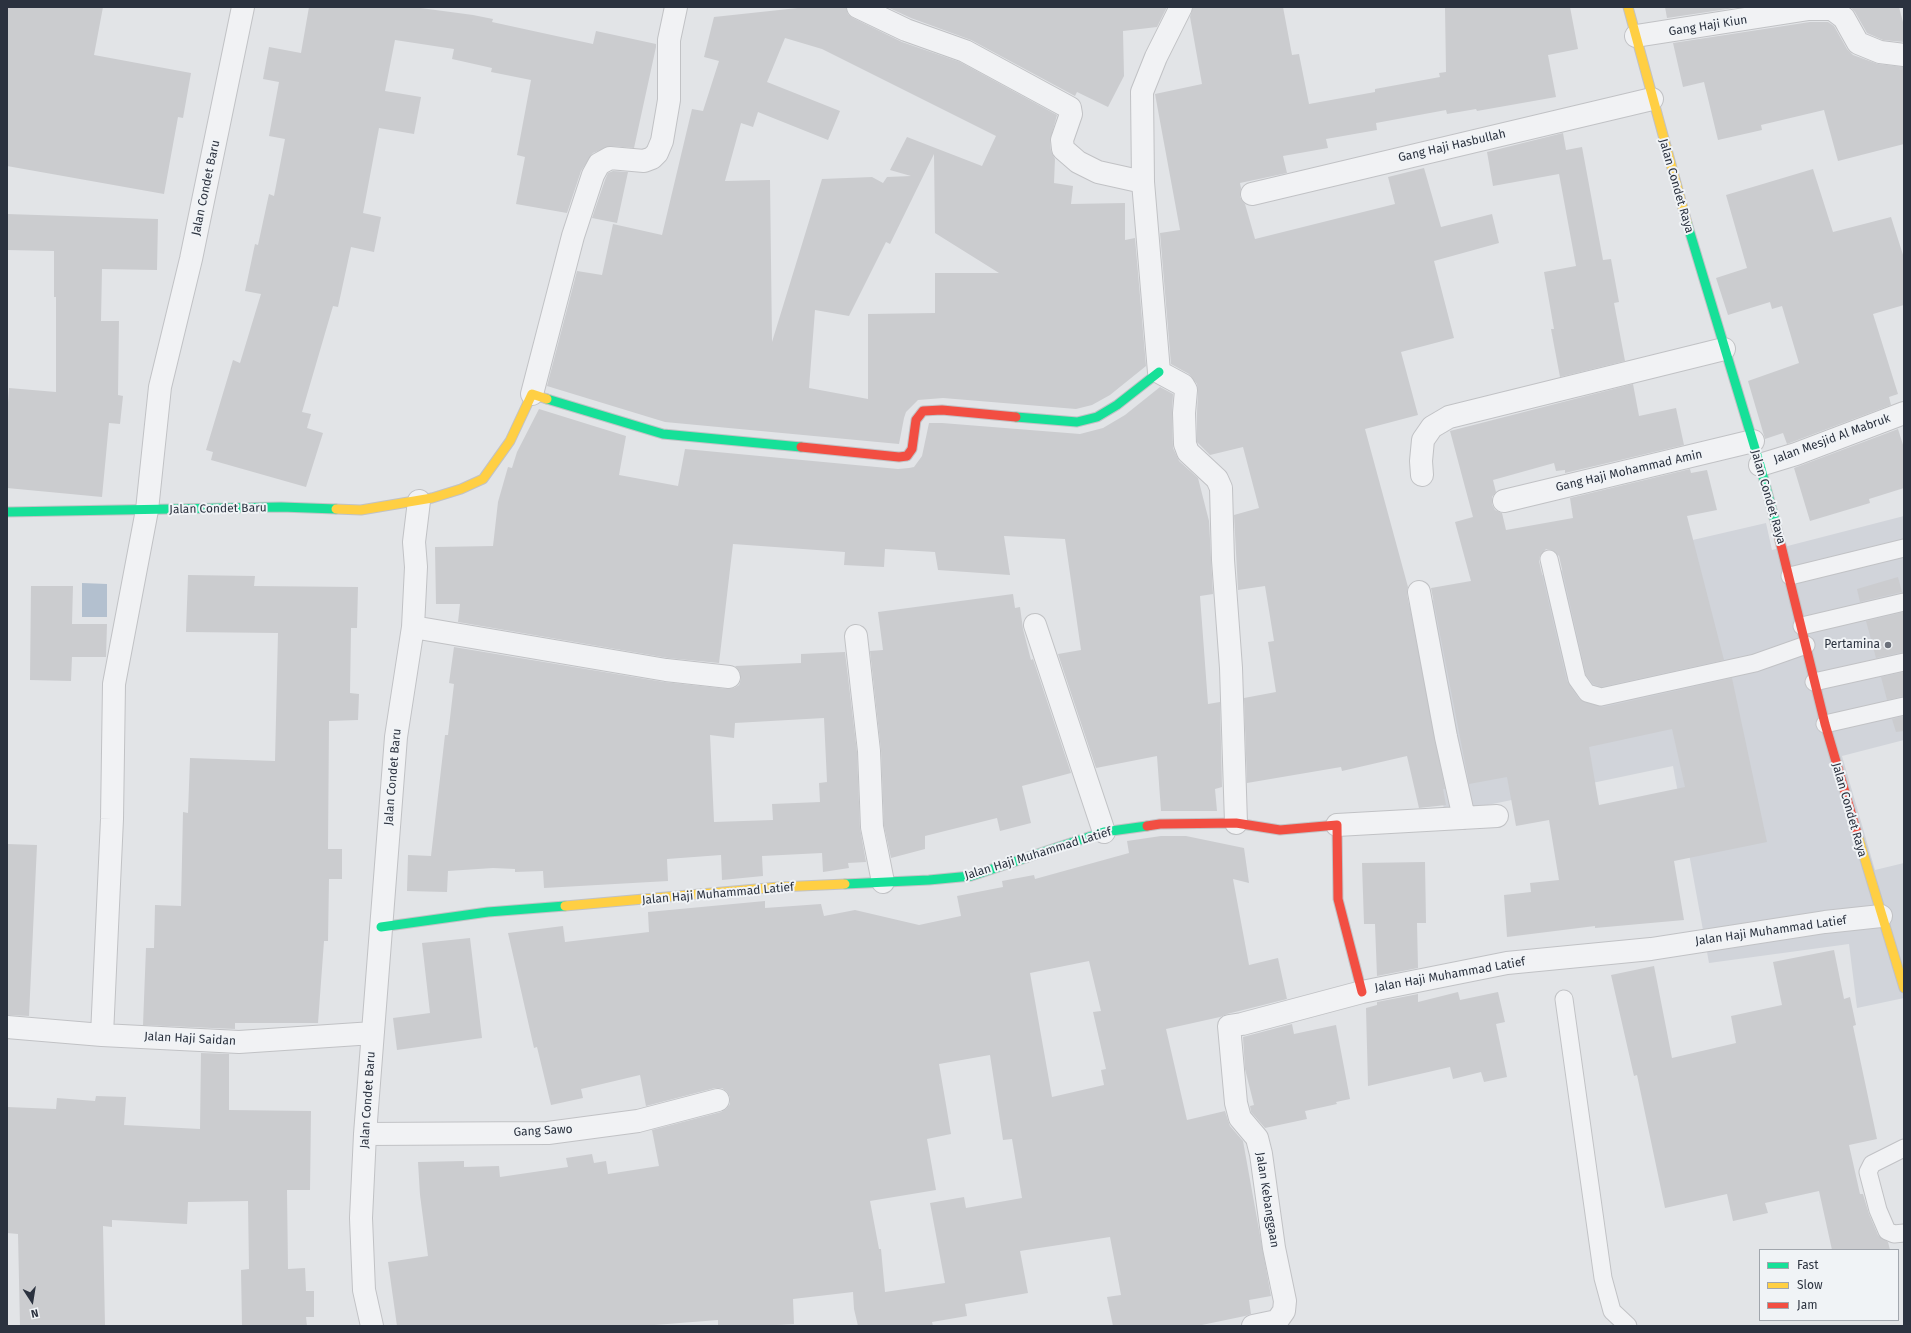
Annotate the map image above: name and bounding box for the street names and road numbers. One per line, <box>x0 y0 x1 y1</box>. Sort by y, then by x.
street label: Gang Haji Kiun <box>1668 13 1748 39</box>
street label: Gang Haji Hasbullah <box>1397 127 1507 165</box>
street label: Jalan Condet Raya <box>1656 137 1696 235</box>
street label: Jalan Condet Baru <box>189 139 223 237</box>
street label: Jalan Mesjid Al Mabruk <box>1772 411 1892 467</box>
street label: Gang Haji Mohammad Amin <box>1554 447 1704 495</box>
street label: Jalan Condet Raya <box>1748 448 1788 546</box>
street label: Jalan Condet Baru <box>169 501 267 517</box>
street label: Jalan Condet Baru <box>382 728 404 826</box>
street label: Jalan Condet Raya <box>1829 761 1869 859</box>
street label: Jalan Haji Muhammad Latief <box>963 825 1113 883</box>
street label: Jalan Haji Muhammad Latief <box>641 880 795 908</box>
street label: Jalan Haji Muhammad Latief <box>1694 913 1848 949</box>
street label: Jalan Haji Muhammad Latief <box>1374 955 1526 995</box>
street label: Jalan Haji Saidan <box>144 1029 236 1049</box>
street label: Jalan Condet Baru <box>357 1051 379 1149</box>
street label: Gang Sawo <box>513 1122 573 1140</box>
street label: Jalan Kebanggaan <box>1252 1151 1282 1249</box>

